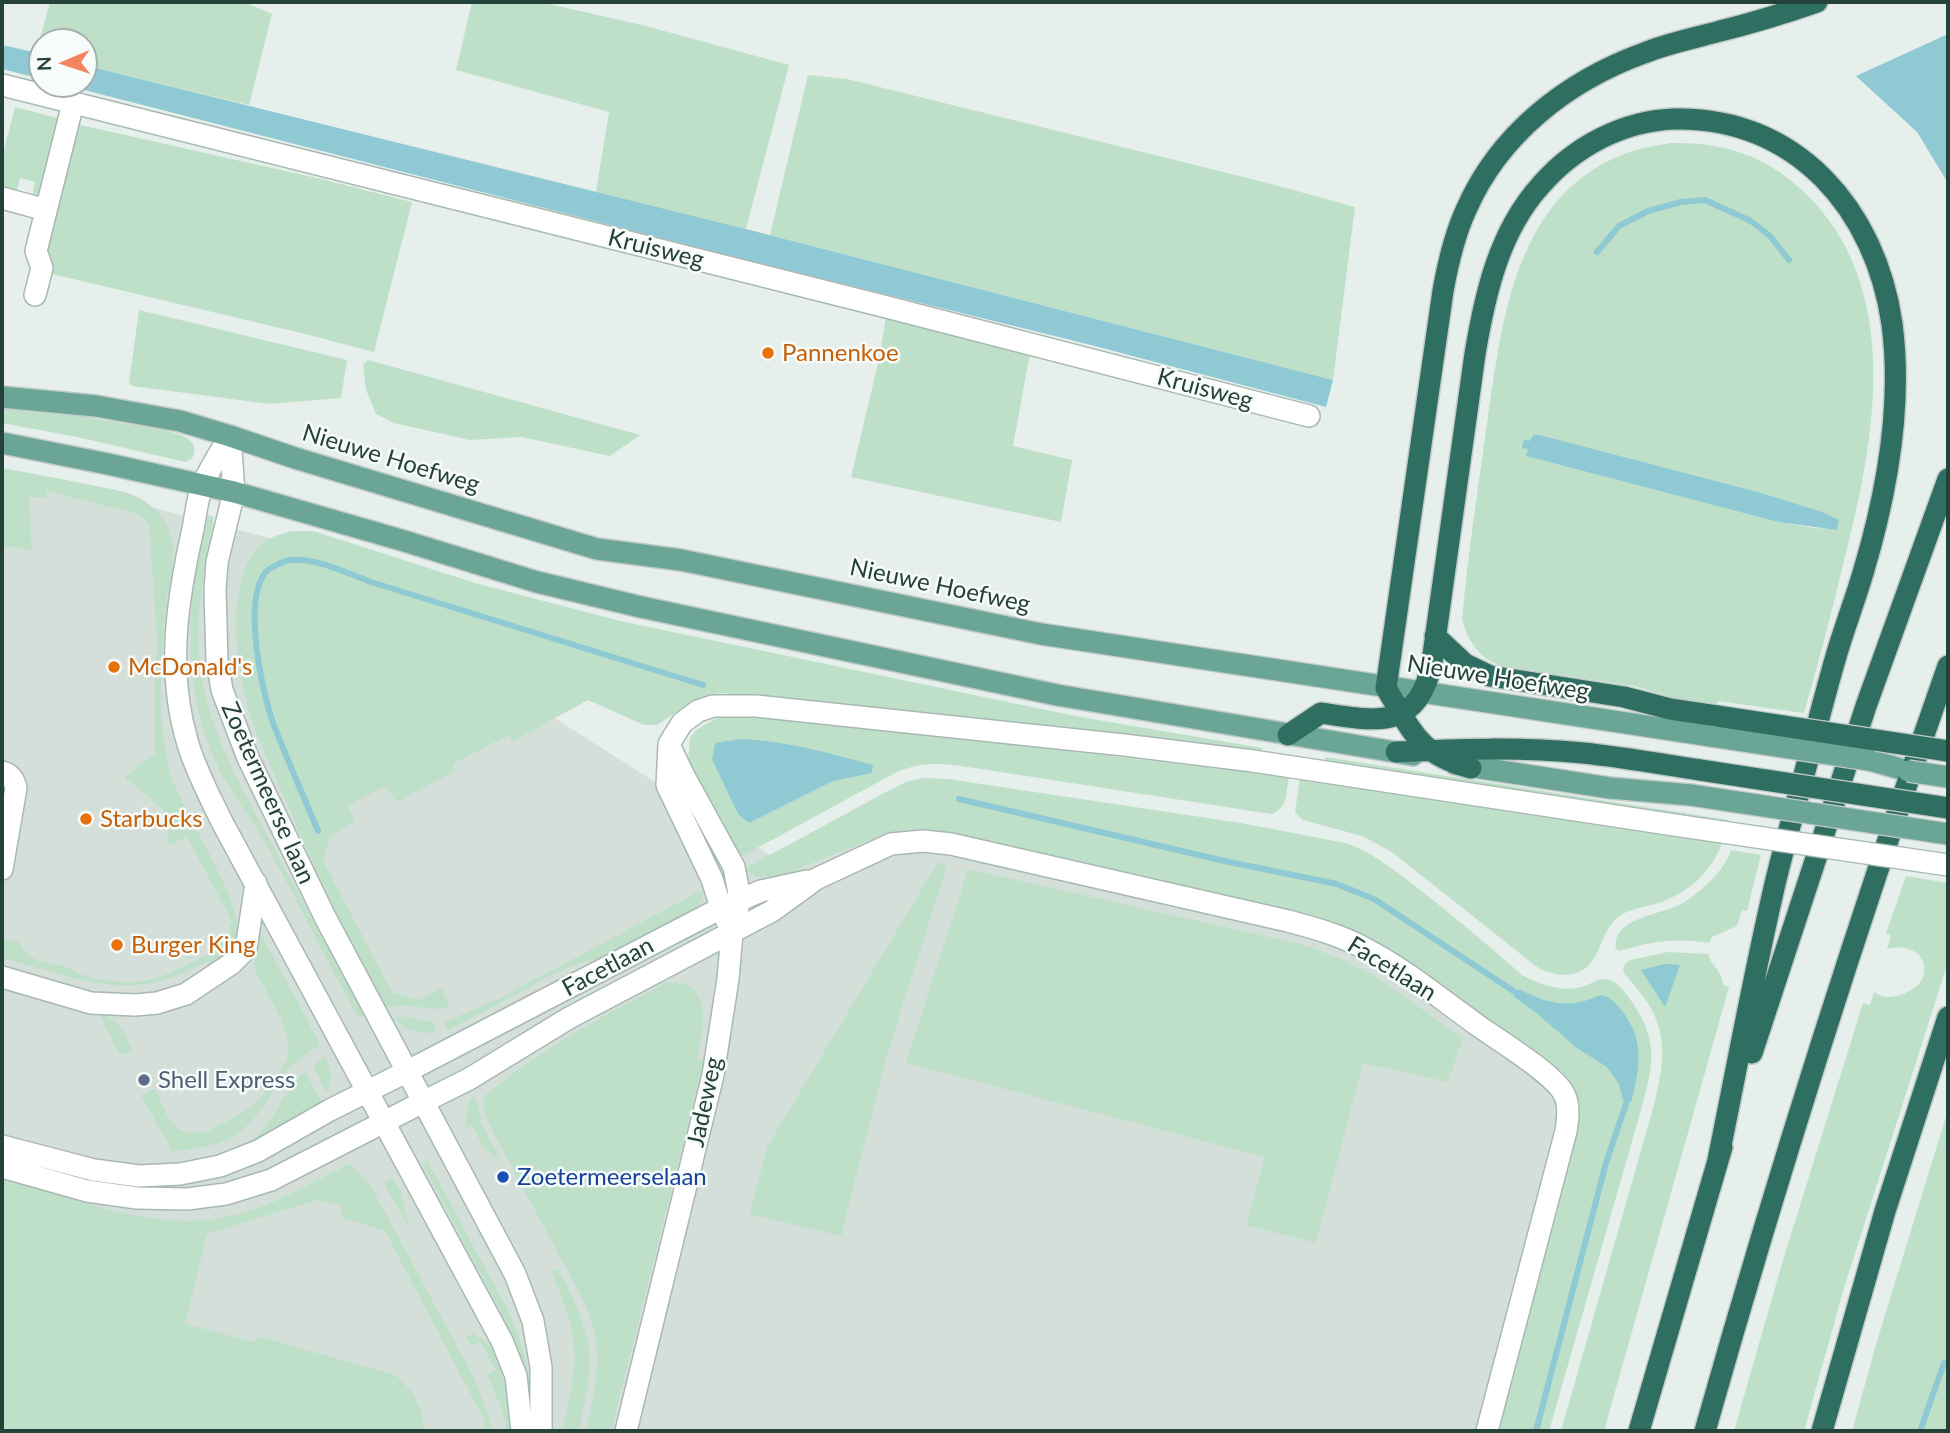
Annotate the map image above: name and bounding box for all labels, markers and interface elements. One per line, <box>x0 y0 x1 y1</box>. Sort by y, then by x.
north arrow <box>28 28 98 98</box>
text: N <box>32 56 55 71</box>
street label: Kruisweg <box>605 223 707 275</box>
place label: Pannenkoe <box>782 339 899 367</box>
marker: Pannenkoe <box>760 345 776 361</box>
street label: Kruisweg <box>1154 362 1256 416</box>
street label: Nieuwe Hoefweg <box>299 418 483 500</box>
street label: Nieuwe Hoefweg <box>847 553 1033 619</box>
street label: Nieuwe Hoefweg <box>1405 649 1591 707</box>
place label: McDonald's <box>128 653 252 681</box>
marker: McDonald's <box>106 659 122 675</box>
street label: Zoetermeerse laan <box>215 698 321 888</box>
place label: Starbucks <box>100 805 203 833</box>
marker: Starbucks <box>78 811 94 827</box>
place label: Burger King <box>131 931 255 959</box>
street label: Facetlaan <box>557 931 659 1003</box>
street label: Facetlaan <box>1342 931 1442 1007</box>
marker: Burger King <box>109 937 125 953</box>
street label: Jadeweg <box>681 1054 729 1150</box>
place label: Shell Express <box>158 1066 295 1094</box>
marker: Shell Express <box>136 1072 152 1088</box>
place label: Zoetermeerselaan <box>517 1163 707 1191</box>
marker: Zoetermeerselaan <box>495 1169 511 1185</box>

